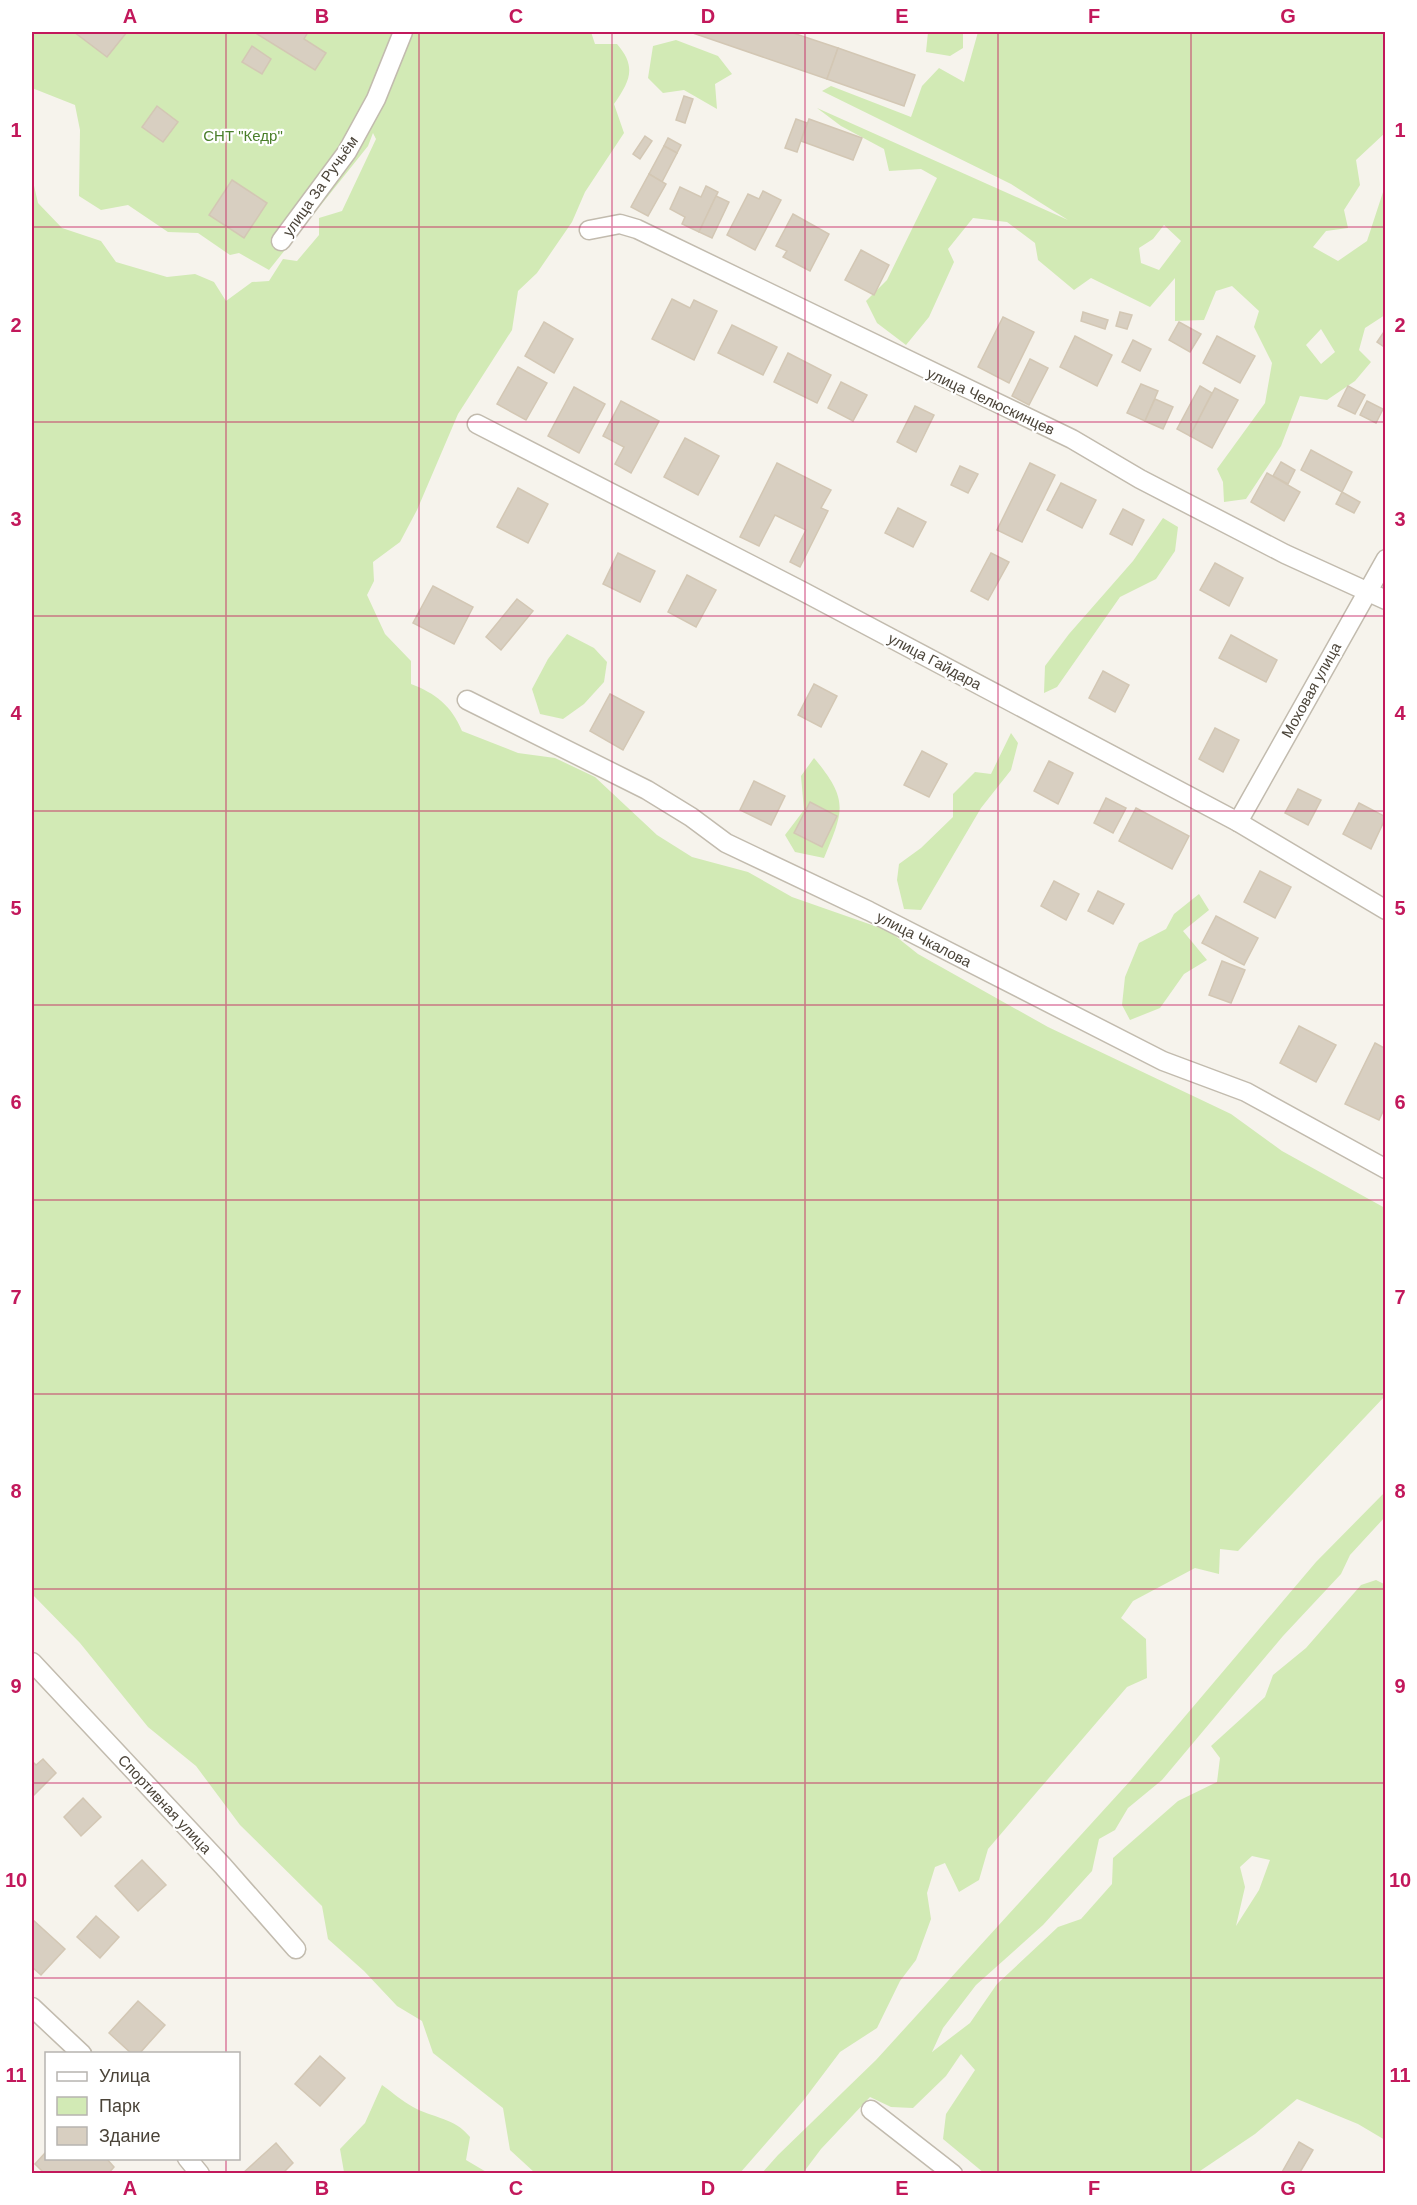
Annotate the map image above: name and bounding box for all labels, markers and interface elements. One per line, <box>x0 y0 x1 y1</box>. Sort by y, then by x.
text: A <box>123 5 137 27</box>
text: B <box>315 5 329 27</box>
text: C <box>509 5 523 27</box>
text: D <box>701 5 715 27</box>
text: E <box>895 5 909 27</box>
text: F <box>1088 5 1100 27</box>
text: G <box>1280 5 1296 27</box>
text: 1 <box>10 119 22 141</box>
text: 1 <box>1394 119 1406 141</box>
park label: СНТ "Кедр" <box>203 127 283 144</box>
street label: улица За Ручьём <box>279 132 361 240</box>
text: 2 <box>10 314 22 336</box>
text: 2 <box>1394 314 1406 336</box>
street label: улица Челюскинцев <box>925 364 1057 438</box>
text: 3 <box>10 508 22 530</box>
text: 3 <box>1394 508 1406 530</box>
street label: улица Гайдара <box>885 629 985 693</box>
street label: Моховая улица <box>1278 639 1344 741</box>
text: 4 <box>10 702 22 724</box>
text: 4 <box>1394 702 1406 724</box>
text: 5 <box>10 897 22 919</box>
text: 5 <box>1394 897 1406 919</box>
street label: улица Чкалова <box>874 908 975 970</box>
text: 6 <box>10 1091 22 1113</box>
text: 6 <box>1394 1091 1406 1113</box>
text: 7 <box>10 1286 22 1308</box>
text: 7 <box>1394 1286 1406 1308</box>
text: 8 <box>10 1480 22 1502</box>
text: 8 <box>1394 1480 1406 1502</box>
text: 9 <box>10 1675 22 1697</box>
text: 9 <box>1394 1675 1406 1697</box>
street label: Спортивная улица <box>115 1751 216 1857</box>
text: 10 <box>5 1869 27 1891</box>
text: 10 <box>1389 1869 1411 1891</box>
legend <box>45 2052 240 2160</box>
text: 11 <box>5 2064 27 2086</box>
text: 11 <box>1389 2064 1411 2086</box>
text: Улица <box>99 2066 151 2086</box>
text: Парк <box>99 2096 140 2116</box>
text: Здание <box>99 2126 160 2146</box>
text: A <box>123 2177 137 2199</box>
text: B <box>315 2177 329 2199</box>
text: C <box>509 2177 523 2199</box>
text: D <box>701 2177 715 2199</box>
text: E <box>895 2177 909 2199</box>
text: F <box>1088 2177 1100 2199</box>
text: G <box>1280 2177 1296 2199</box>

